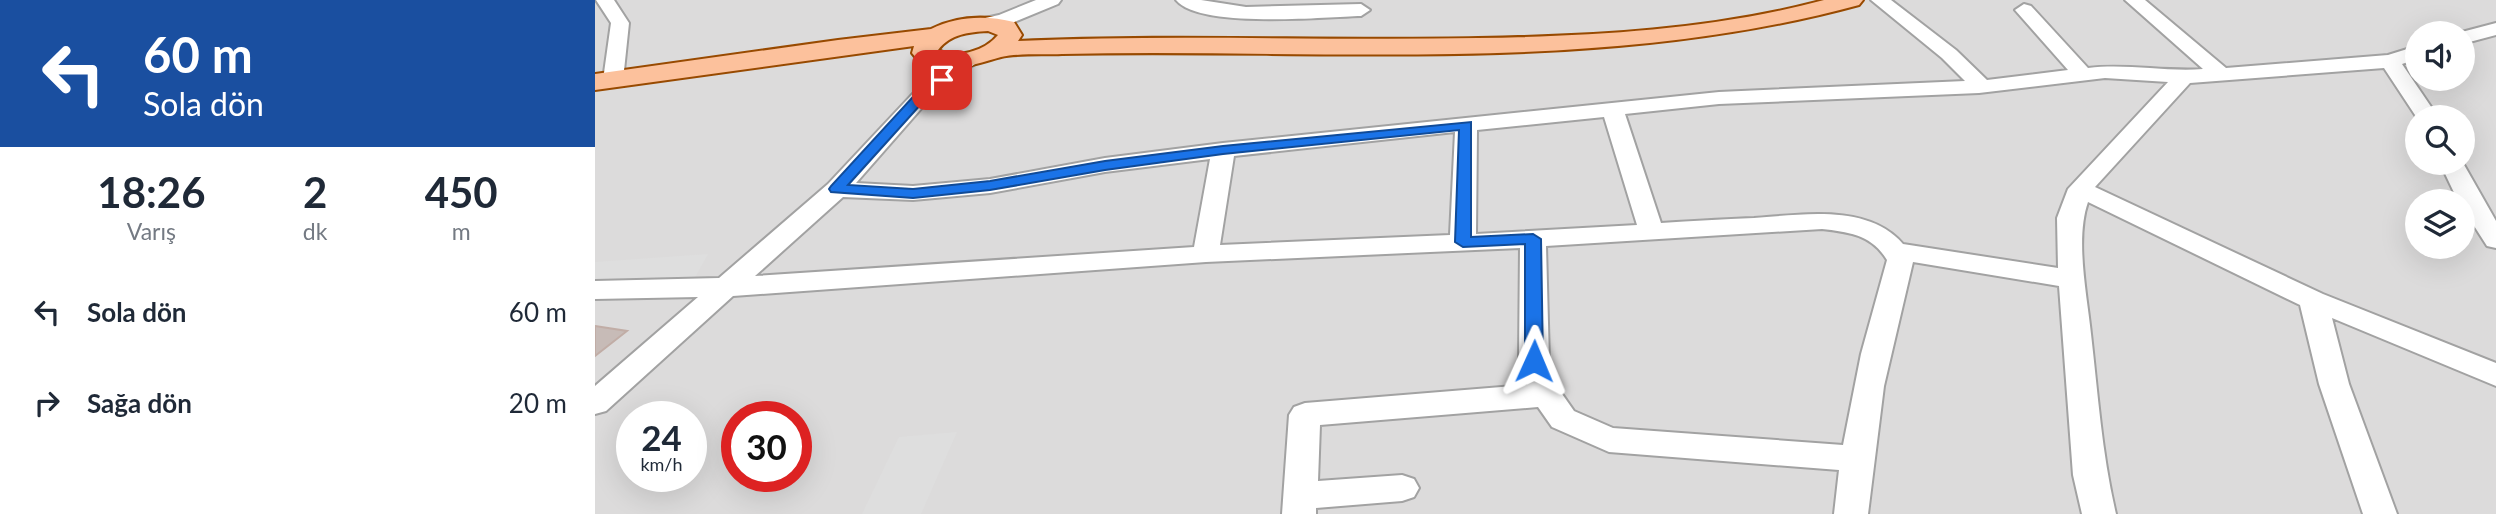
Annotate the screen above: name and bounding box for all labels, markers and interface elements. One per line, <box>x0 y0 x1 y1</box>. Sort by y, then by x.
map controls <box>2405 21 2475 259</box>
button: sound <box>2405 21 2475 91</box>
text: 60 m <box>143 25 253 83</box>
icon: left <box>28 28 119 119</box>
pin <box>912 50 972 110</box>
icon: arrive <box>923 61 961 99</box>
text: Sola dön <box>143 84 264 123</box>
button: search <box>2405 105 2475 175</box>
text: 18:26 <box>97 167 206 217</box>
text: 2 <box>303 167 327 217</box>
text: 450 <box>425 167 498 217</box>
button: layers <box>2405 189 2475 259</box>
text: Varış <box>127 217 176 245</box>
text: dk <box>303 217 327 245</box>
text: m <box>452 217 471 245</box>
icon: left <box>28 293 66 331</box>
text: Sola dön <box>87 296 187 328</box>
text: 60 m <box>509 296 567 328</box>
position arrow <box>1497 324 1571 398</box>
icon: right <box>28 384 66 422</box>
text: Sağa dön <box>87 387 192 419</box>
text: 20 m <box>509 387 567 419</box>
speed limit sign: 30 <box>721 401 812 492</box>
text: 24 <box>641 416 682 458</box>
text: km/h <box>640 453 683 475</box>

